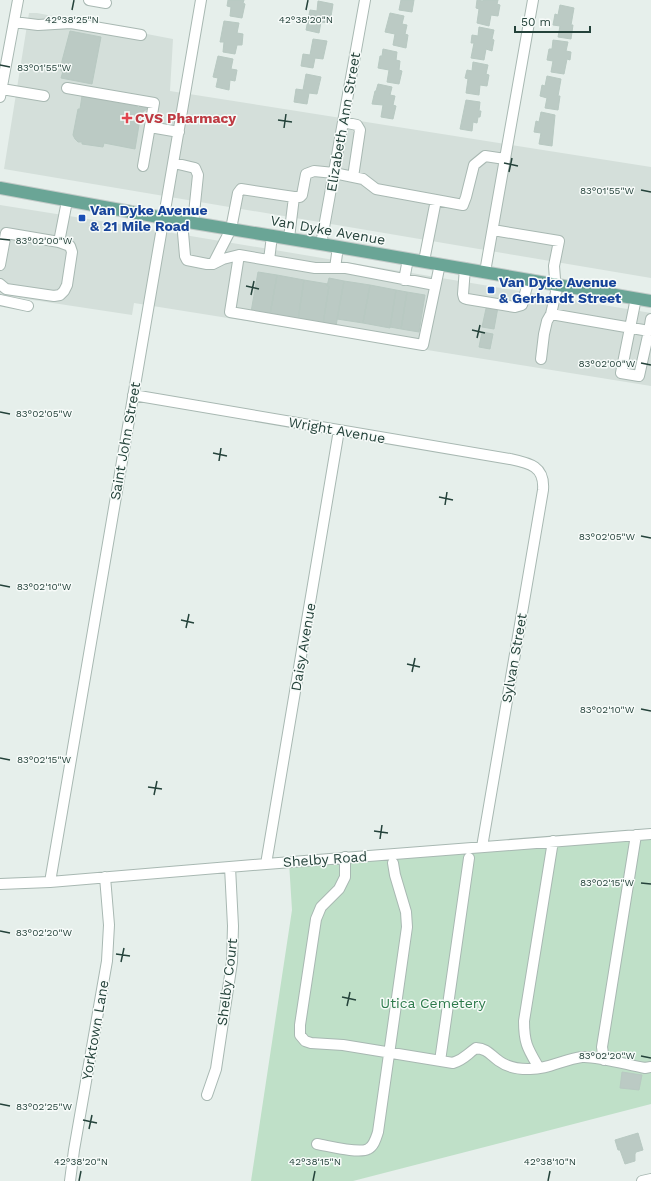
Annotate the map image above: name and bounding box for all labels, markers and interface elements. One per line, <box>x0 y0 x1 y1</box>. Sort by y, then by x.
scale bar <box>515 8 590 34</box>
text: 42°38'25"N <box>45 14 99 25</box>
text: 42°38'20"N <box>279 14 333 25</box>
text: 50 m <box>521 15 551 29</box>
street label: Elizabeth Ann Street <box>323 51 363 193</box>
text: 83°01'55"W <box>17 62 71 73</box>
place label: CVS Pharmacy <box>135 110 236 126</box>
marker: CVS Pharmacy <box>122 113 132 123</box>
text: 83°01'55"W <box>580 185 634 196</box>
place label: Van Dyke Avenue & 21 Mile Road <box>90 202 208 234</box>
street label: Van Dyke Avenue <box>269 212 387 248</box>
marker: Van Dyke Avenue & 21 Mile Road <box>77 213 87 223</box>
text: 83°02'00"W <box>16 235 73 246</box>
place label: Van Dyke Avenue & Gerhardt Street <box>499 274 621 306</box>
marker: Van Dyke Avenue & Gerhardt Street <box>486 285 496 295</box>
text: 83°02'00"W <box>579 358 636 369</box>
street label: Saint John Street <box>107 380 143 501</box>
text: 83°02'05"W <box>16 408 73 419</box>
street label: Wright Avenue <box>287 414 387 446</box>
text: 83°02'05"W <box>579 531 636 542</box>
text: 83°02'10"W <box>17 581 72 592</box>
street label: Daisy Avenue <box>287 602 319 692</box>
street label: Sylvan Street <box>498 612 530 704</box>
text: 83°02'10"W <box>580 704 635 715</box>
text: 83°02'15"W <box>17 754 71 765</box>
street label: Shelby Road <box>282 848 368 870</box>
text: 83°02'15"W <box>580 877 634 888</box>
text: 83°02'20"W <box>16 927 73 938</box>
street label: Shelby Court <box>214 937 240 1027</box>
street label: Yorktown Lane <box>78 979 112 1081</box>
park label: Utica Cemetery <box>380 995 487 1011</box>
text: 83°02'20"W <box>579 1050 636 1061</box>
text: 83°02'25"W <box>16 1101 72 1112</box>
text: 42°38'20"N <box>54 1156 108 1167</box>
text: 42°38'15"N <box>289 1156 341 1167</box>
text: 42°38'10"N <box>524 1156 576 1167</box>

